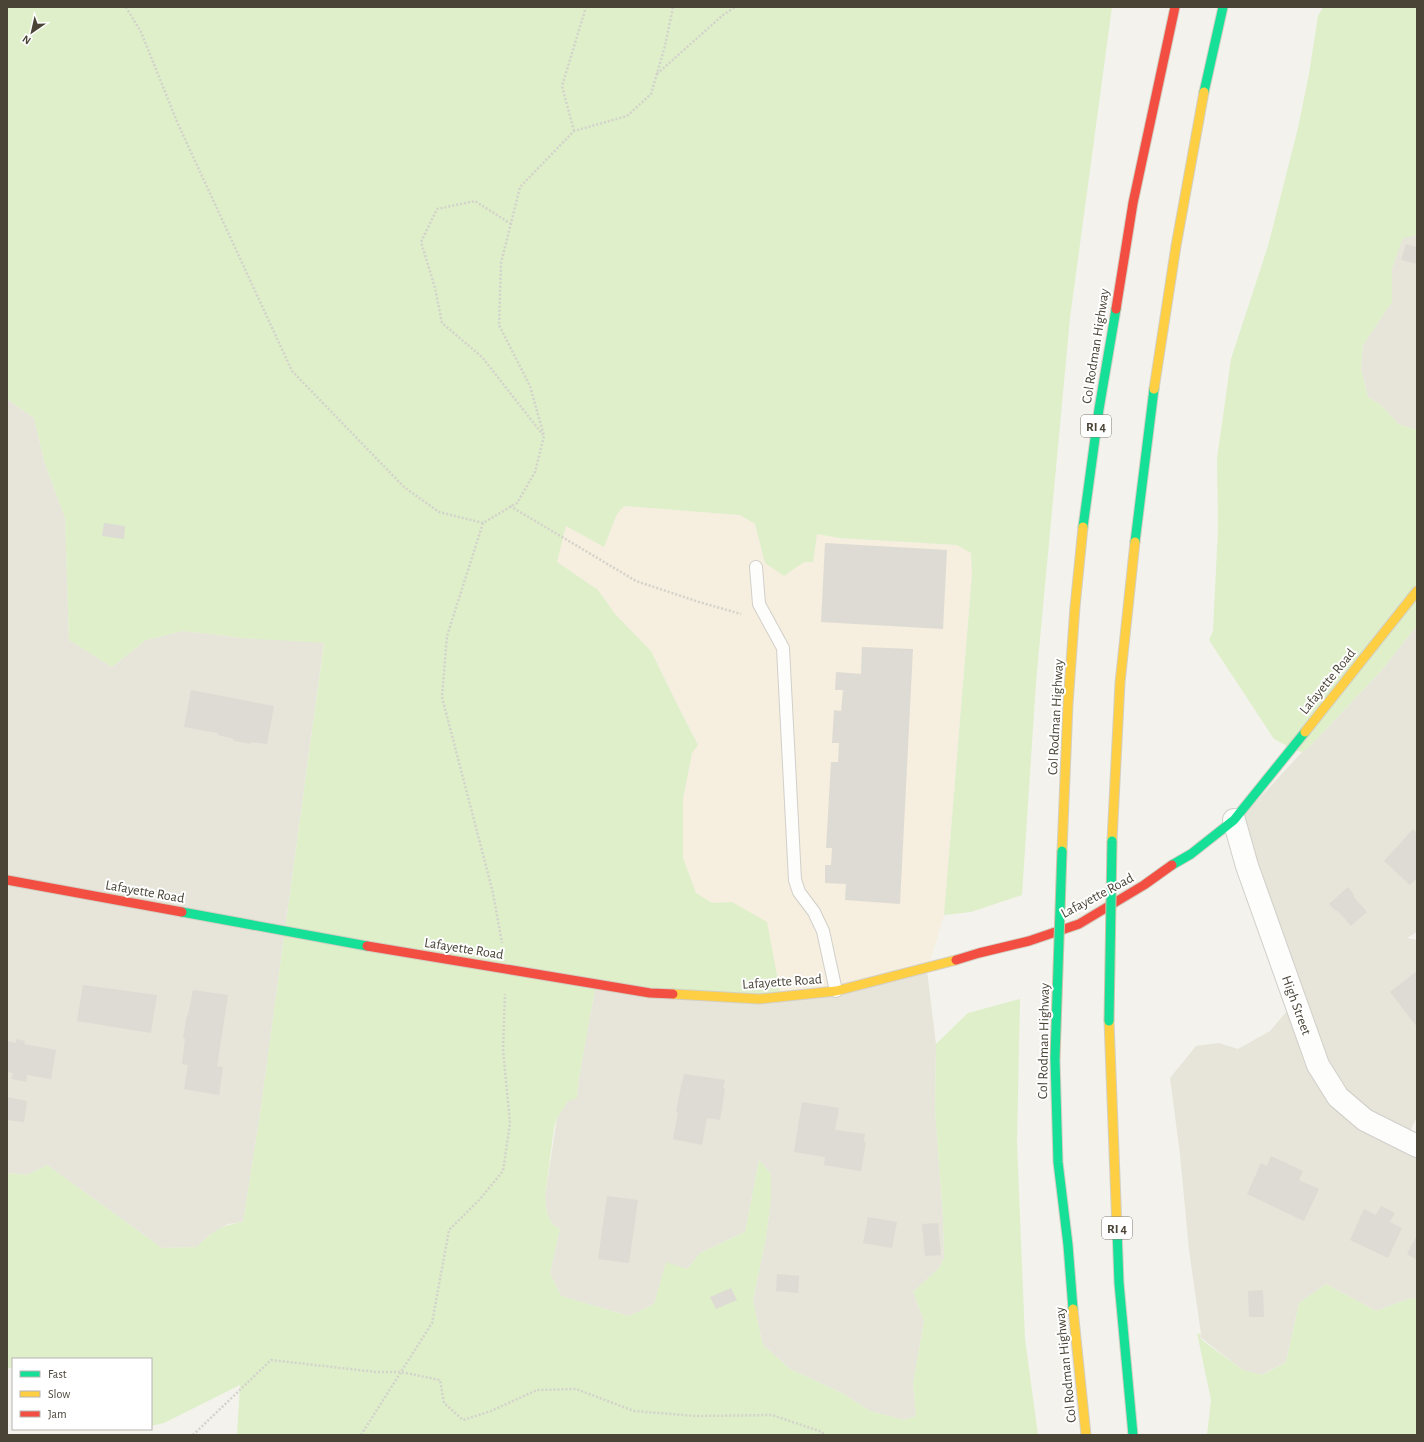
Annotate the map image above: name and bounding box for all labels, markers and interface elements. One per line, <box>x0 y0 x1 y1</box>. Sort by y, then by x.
north arrow <box>12 12 52 52</box>
text: N <box>20 33 33 47</box>
street label: Col Rodman Highway <box>1080 288 1112 405</box>
road number: RI 4 <box>1081 415 1111 437</box>
street label: Lafayette Road <box>1297 646 1358 717</box>
street label: Col Rodman Highway <box>1046 659 1066 776</box>
street label: Lafayette Road <box>1059 871 1136 921</box>
street label: Lafayette Road <box>104 878 185 906</box>
street label: Lafayette Road <box>423 936 505 962</box>
street label: Lafayette Road <box>742 972 823 992</box>
street label: High Street <box>1279 974 1313 1038</box>
street label: Col Rodman Highway <box>1036 983 1052 1099</box>
road number: RI 4 <box>1102 1217 1132 1239</box>
street label: Col Rodman Highway <box>1053 1306 1079 1423</box>
legend <box>12 1358 152 1430</box>
text: Fast <box>48 1368 67 1380</box>
text: Slow <box>48 1388 70 1400</box>
text: Jam <box>48 1408 67 1420</box>

